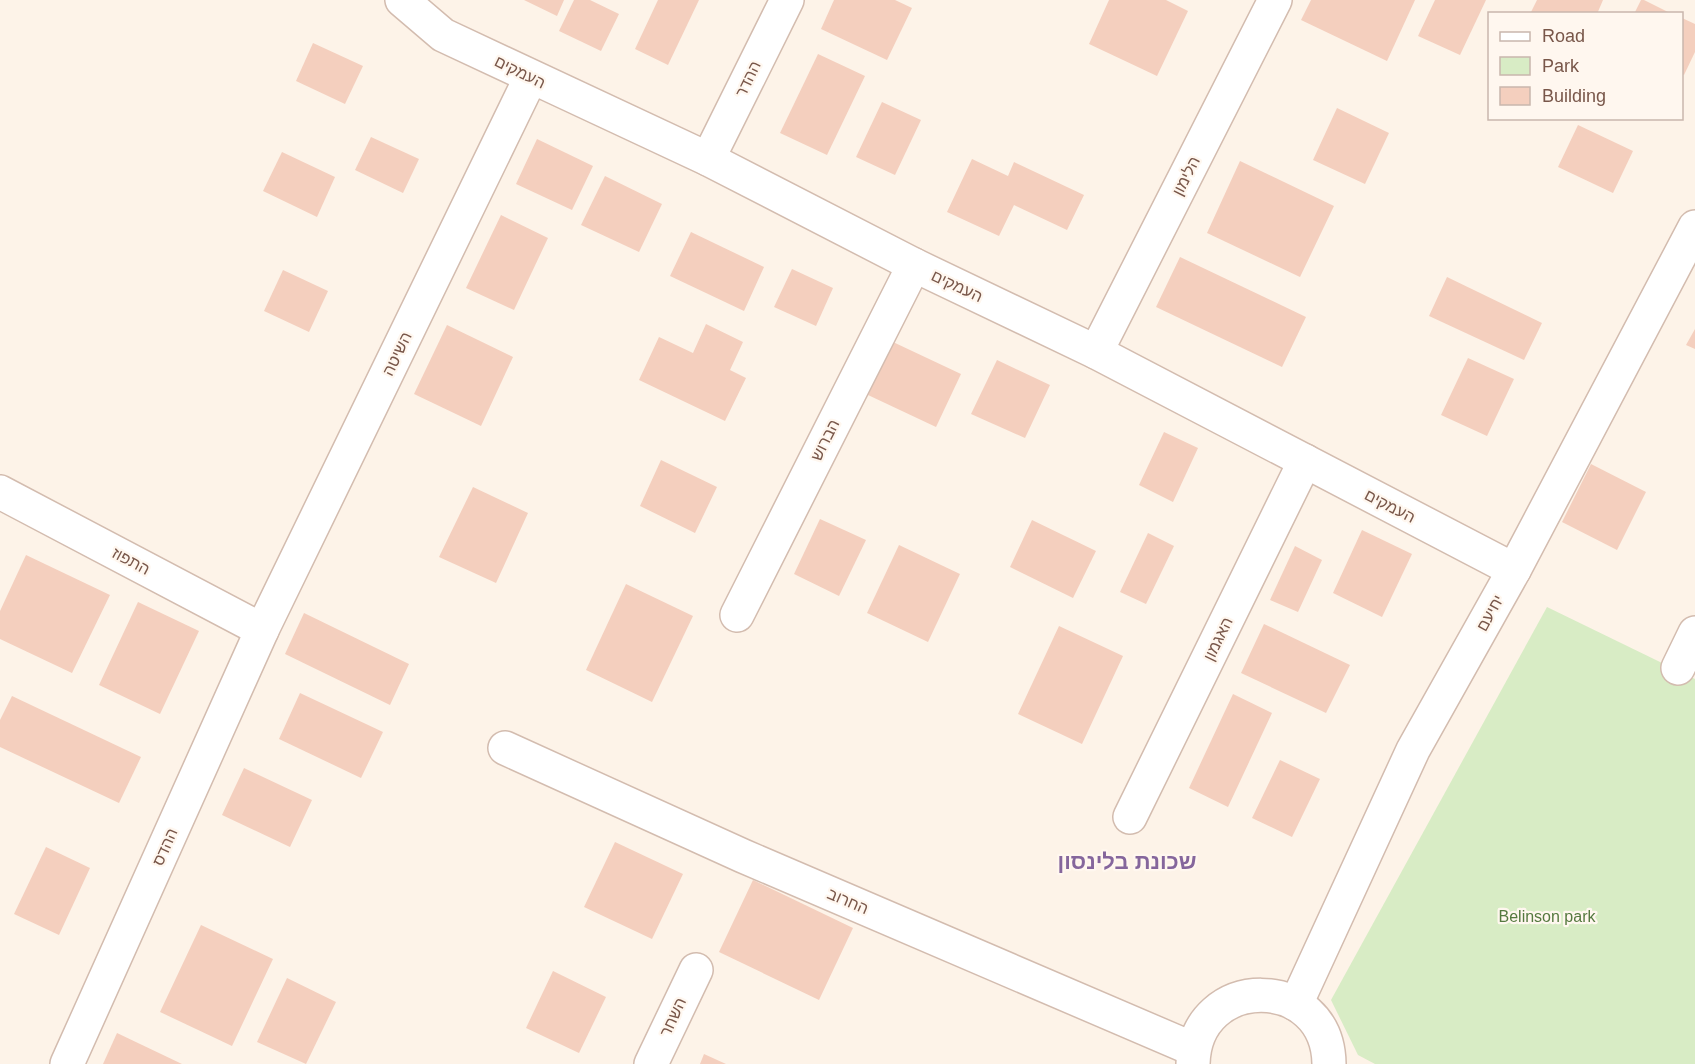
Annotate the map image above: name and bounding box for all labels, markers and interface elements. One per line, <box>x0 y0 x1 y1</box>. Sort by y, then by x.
legend <box>1488 12 1683 120</box>
text: Road <box>1542 26 1585 46</box>
street label: העמקים <box>492 52 548 92</box>
text: Park <box>1542 56 1580 76</box>
street label: ההדר <box>732 58 764 100</box>
text: Building <box>1542 86 1606 106</box>
street label: הלימון <box>1169 154 1203 198</box>
street label: העמקים <box>929 267 985 305</box>
street label: השיטה <box>379 329 415 379</box>
street label: הברוש <box>807 416 843 464</box>
street label: העמקים <box>1362 486 1418 526</box>
street label: התפוז <box>109 544 153 578</box>
street label: יחיעם <box>1473 592 1507 634</box>
street label: האגמון <box>1200 614 1236 664</box>
street label: ההדס <box>149 826 181 868</box>
district label: שכונת בלינסון <box>1058 849 1196 874</box>
street label: החרוב <box>825 885 871 917</box>
park label: Belinson park <box>1499 908 1596 925</box>
street label: השחר <box>657 995 689 1039</box>

